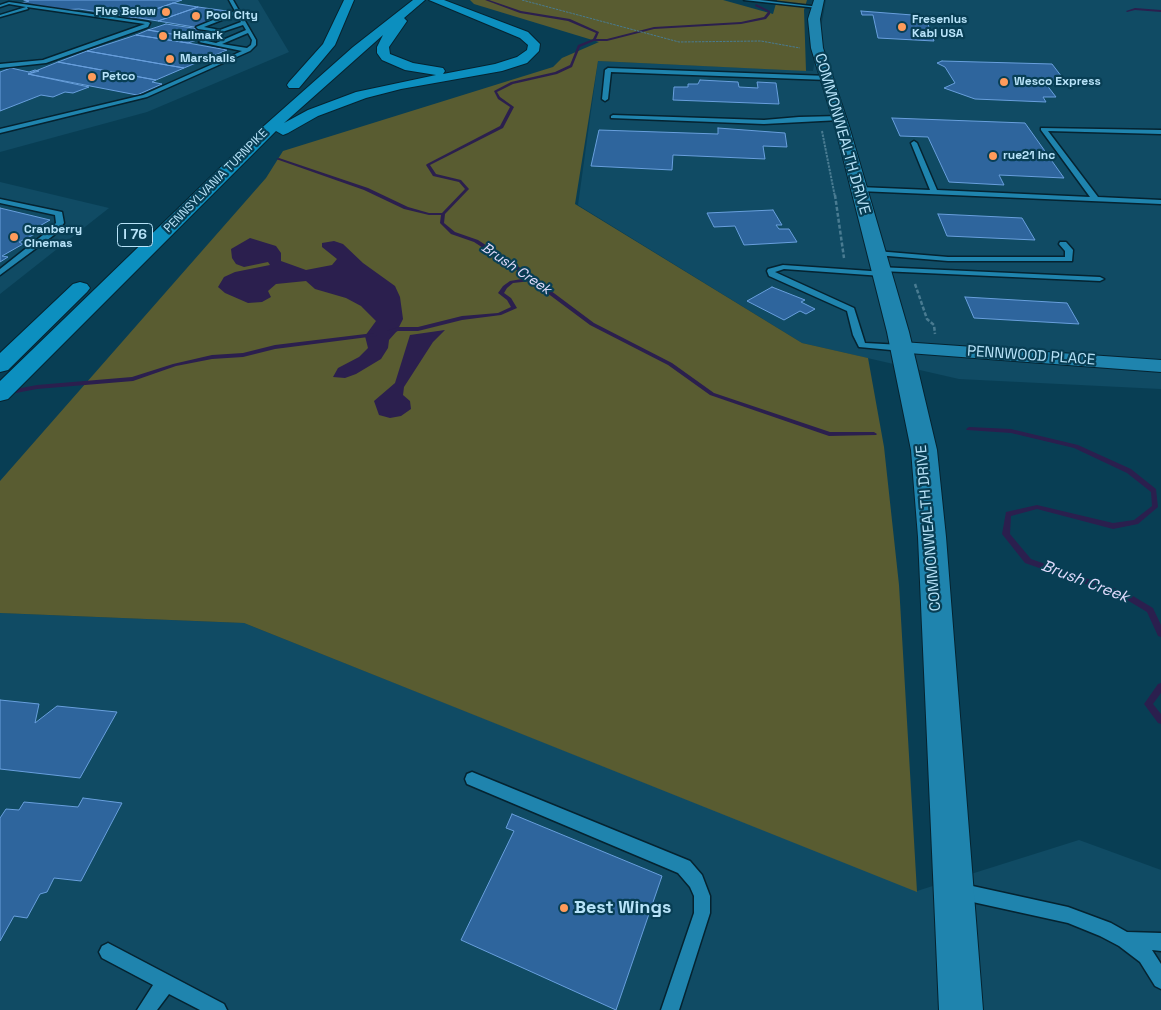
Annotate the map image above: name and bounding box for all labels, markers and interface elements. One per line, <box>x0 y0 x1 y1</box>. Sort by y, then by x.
place label: Five Below <box>95 5 156 19</box>
marker: Five Below <box>160 6 172 18</box>
place label: Pool City <box>206 9 258 23</box>
marker: Pool City <box>190 10 202 22</box>
place label: Fresenius Kabi USA <box>912 13 967 41</box>
marker: Fresenius Kabi USA <box>896 21 908 33</box>
place label: Hallmark <box>173 29 223 43</box>
marker: Hallmark <box>157 30 169 42</box>
street label: COMMONWEALTH DRIVE <box>810 51 874 217</box>
place label: Marshalls <box>180 52 235 66</box>
marker: Marshalls <box>164 53 176 65</box>
place label: Petco <box>102 70 135 84</box>
marker: Petco <box>86 71 98 83</box>
place label: Wesco Express <box>1014 75 1101 89</box>
marker: Wesco Express <box>998 76 1010 88</box>
street label: PENNSYLVANIA TURNPIKE <box>161 126 271 236</box>
place label: rue21 Inc <box>1003 149 1055 163</box>
marker: rue21 Inc <box>987 150 999 162</box>
place label: Cranberry Cinemas <box>24 223 82 251</box>
road number: I 76 <box>118 224 152 246</box>
marker: Cranberry Cinemas <box>8 231 20 243</box>
water label: Brush Creek <box>478 239 554 299</box>
street label: PENNWOOD PLACE <box>966 343 1096 369</box>
street label: COMMONWEALTH DRIVE <box>913 444 945 612</box>
water label: Brush Creek <box>1038 556 1132 608</box>
place label: Best Wings <box>574 897 671 919</box>
marker: Best Wings <box>558 902 570 914</box>

